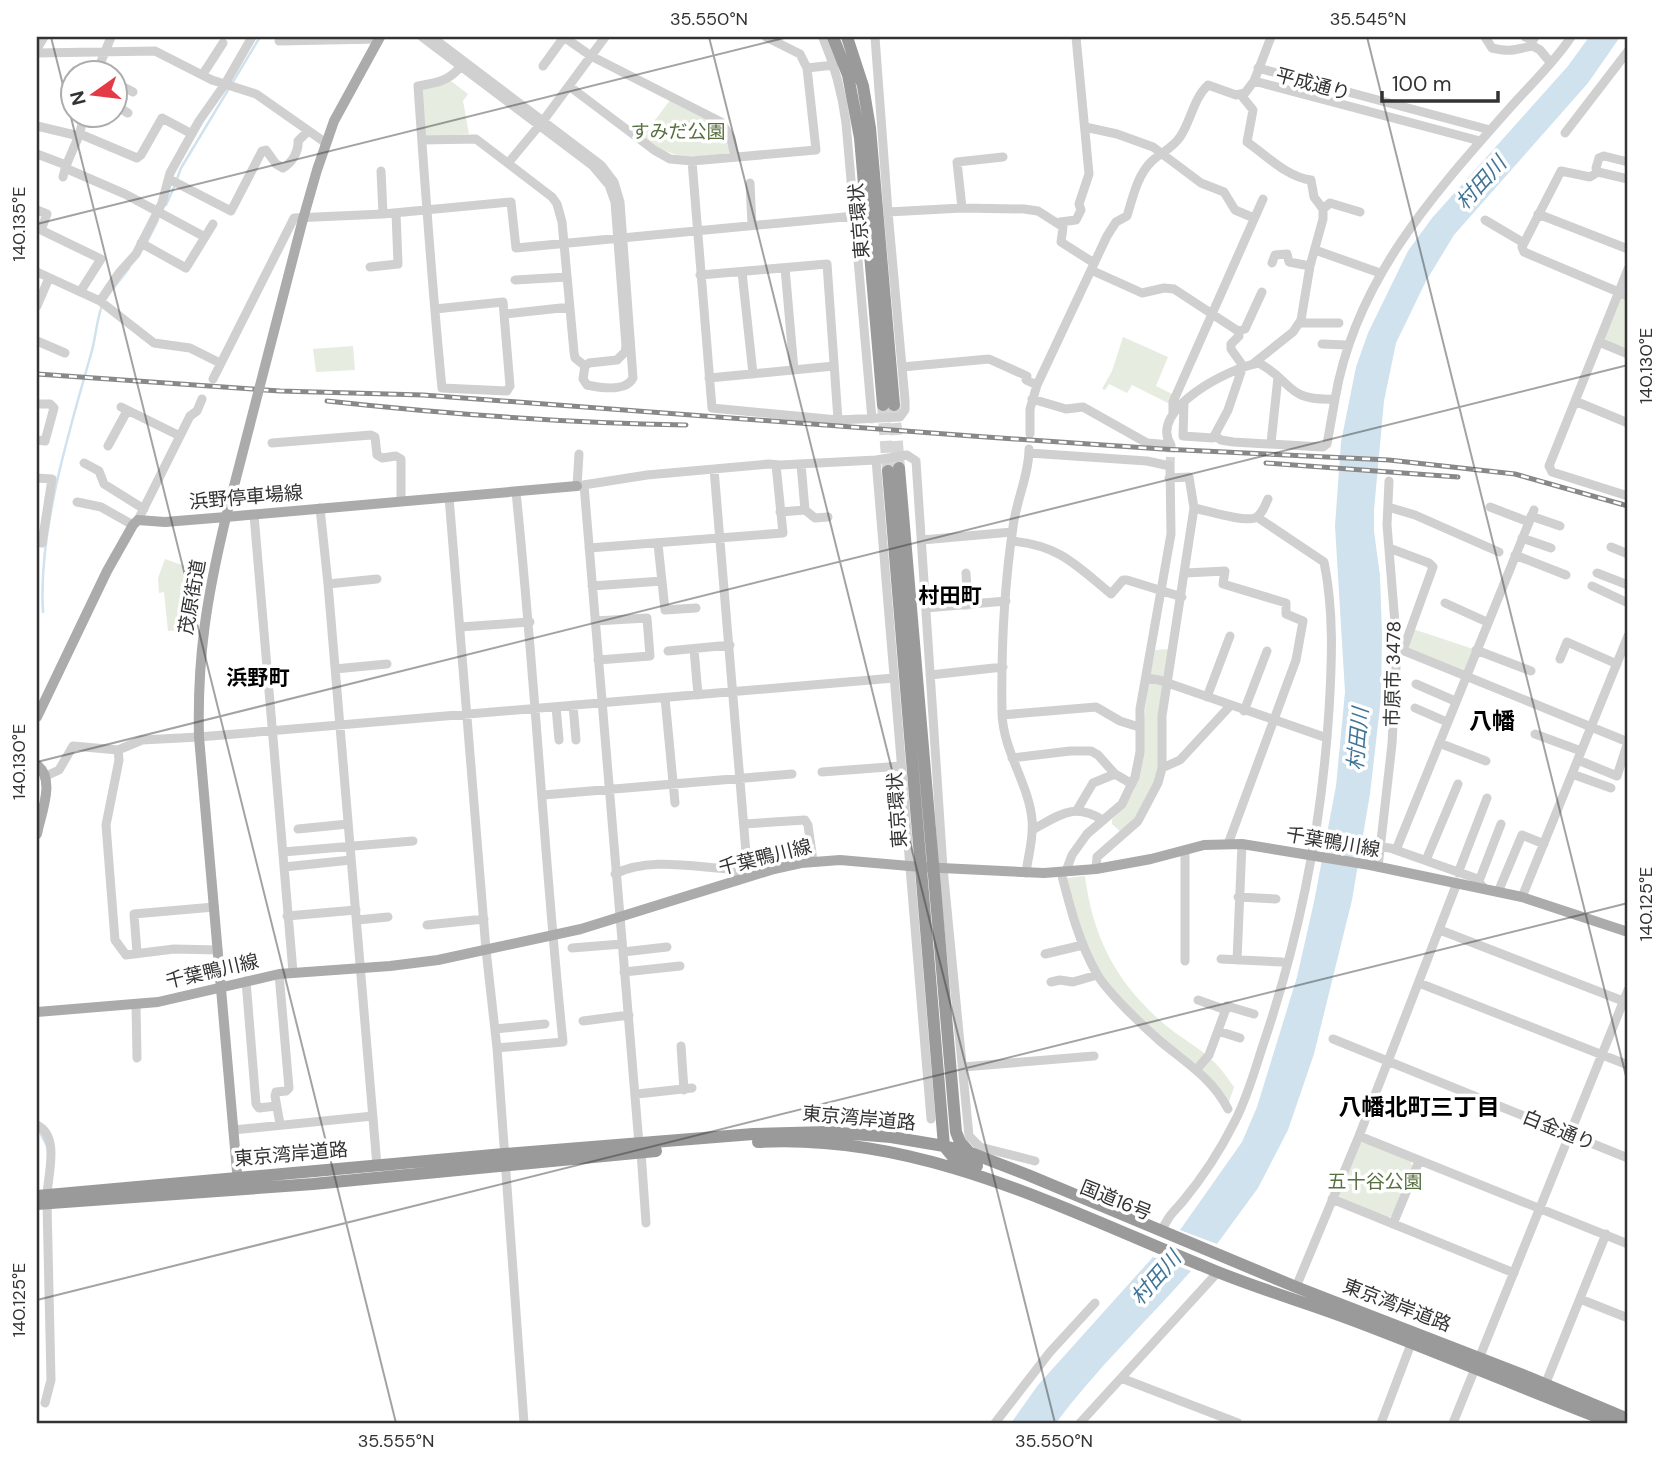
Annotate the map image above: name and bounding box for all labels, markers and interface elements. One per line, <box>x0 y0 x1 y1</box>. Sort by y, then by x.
text: 35.550°N <box>670 7 748 31</box>
text: 35.545°N <box>1330 7 1406 31</box>
north arrow <box>60 60 130 130</box>
scale bar <box>1382 60 1497 104</box>
street label: 平成通り <box>1273 62 1353 106</box>
text: 100 m <box>1392 70 1452 98</box>
text: N <box>64 88 92 108</box>
park label: すみだ公園 <box>630 119 726 144</box>
water label: 村田川 <box>1450 149 1514 216</box>
street label: 東京環状 <box>843 182 875 260</box>
text: 140.135°E <box>7 187 31 261</box>
text: 140.130°E <box>1634 328 1658 404</box>
street label: 浜野停車場線 <box>188 480 304 514</box>
street label: 茂原街道 <box>173 557 211 637</box>
district label: 村田町 <box>919 582 982 610</box>
street label: 市原市 3478 <box>1380 621 1406 727</box>
district label: 浜野町 <box>227 664 290 692</box>
water label: 村田川 <box>1341 704 1375 772</box>
district label: 八幡 <box>1469 706 1515 736</box>
text: 140.130°E <box>7 724 31 800</box>
street label: 東京環状 <box>882 771 912 849</box>
street label: 千葉鴨川線 <box>1284 821 1382 863</box>
street label: 千葉鴨川線 <box>716 833 814 881</box>
text: 140.125°E <box>1634 867 1658 941</box>
street label: 千葉鴨川線 <box>163 948 261 994</box>
district label: 八幡北町三丁目 <box>1339 1092 1500 1122</box>
street label: 東京湾岸道路 <box>801 1101 917 1135</box>
street label: 白金通り <box>1519 1104 1599 1156</box>
street label: 東京湾岸道路 <box>233 1137 349 1171</box>
park label: 五十谷公園 <box>1327 1169 1423 1194</box>
street label: 国道16号 <box>1077 1174 1155 1226</box>
water label: 村田川 <box>1125 1244 1189 1311</box>
text: 140.125°E <box>7 1263 31 1337</box>
street label: 東京湾岸道路 <box>1339 1273 1455 1337</box>
text: 35.555°N <box>358 1429 434 1453</box>
text: 35.550°N <box>1015 1429 1093 1453</box>

